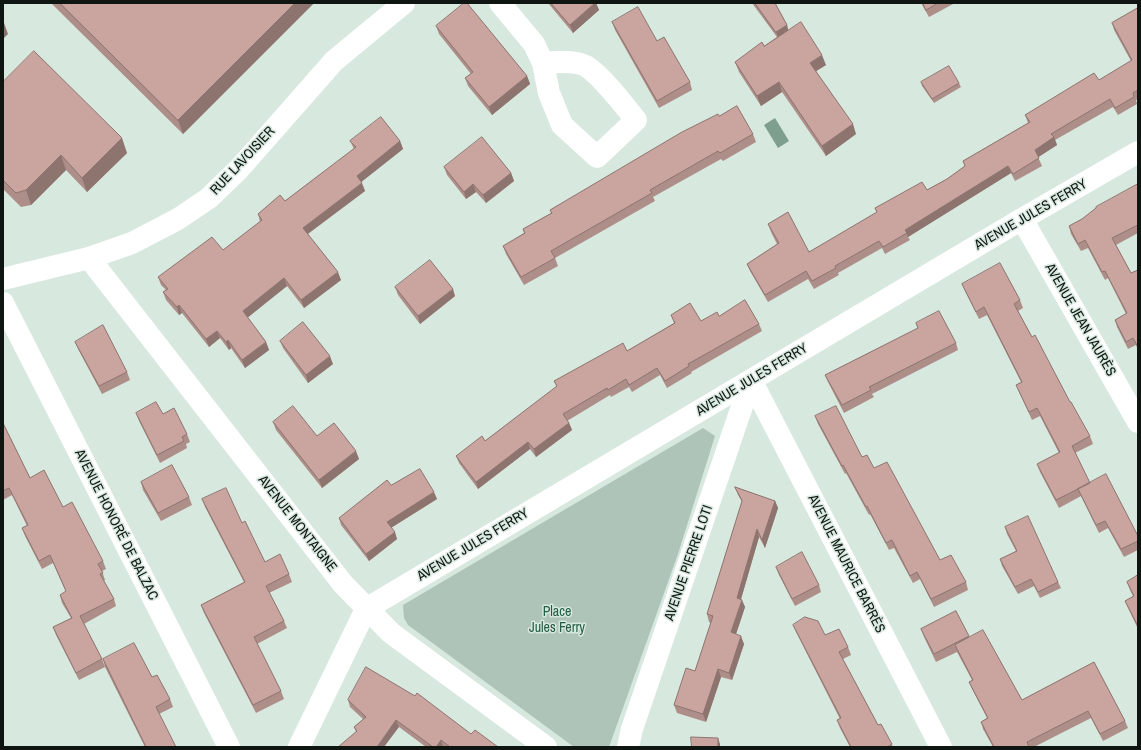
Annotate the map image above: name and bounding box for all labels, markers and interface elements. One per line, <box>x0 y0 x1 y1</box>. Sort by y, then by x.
street label: RUE LAVOISIER <box>207 123 279 199</box>
street label: AVENUE JULES FERRY <box>972 176 1090 254</box>
street label: AVENUE JEAN JAURÈS <box>1041 261 1119 379</box>
street label: AVENUE JULES FERRY <box>693 340 811 420</box>
street label: AVENUE HONORÉ DE BALZAC <box>71 447 161 603</box>
street label: AVENUE MONTAIGNE <box>254 472 340 576</box>
street label: AVENUE MAURICE BARRÈS <box>804 492 888 636</box>
street label: AVENUE PIERRE LOTI <box>661 503 717 623</box>
street label: AVENUE JULES FERRY <box>414 505 532 585</box>
park label: Place Jules Ferry <box>529 604 585 636</box>

